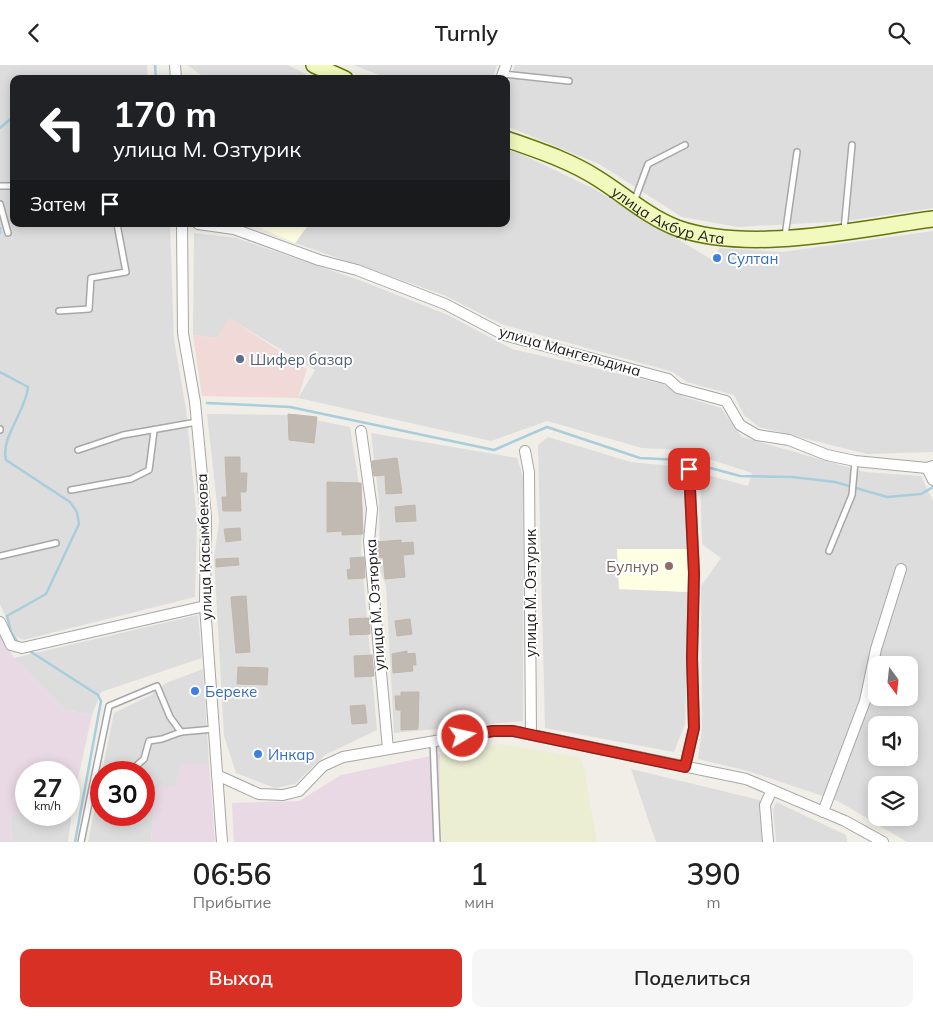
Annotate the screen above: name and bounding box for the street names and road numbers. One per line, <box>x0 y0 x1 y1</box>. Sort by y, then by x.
street label: улица Акбур Ата <box>608 181 726 247</box>
street label: улица Мангельдина <box>497 322 643 380</box>
street label: улица Касымбекова <box>192 473 216 621</box>
street label: улица М. Озтурик <box>521 528 540 657</box>
street label: улица М. Озтюрка <box>361 538 389 672</box>

